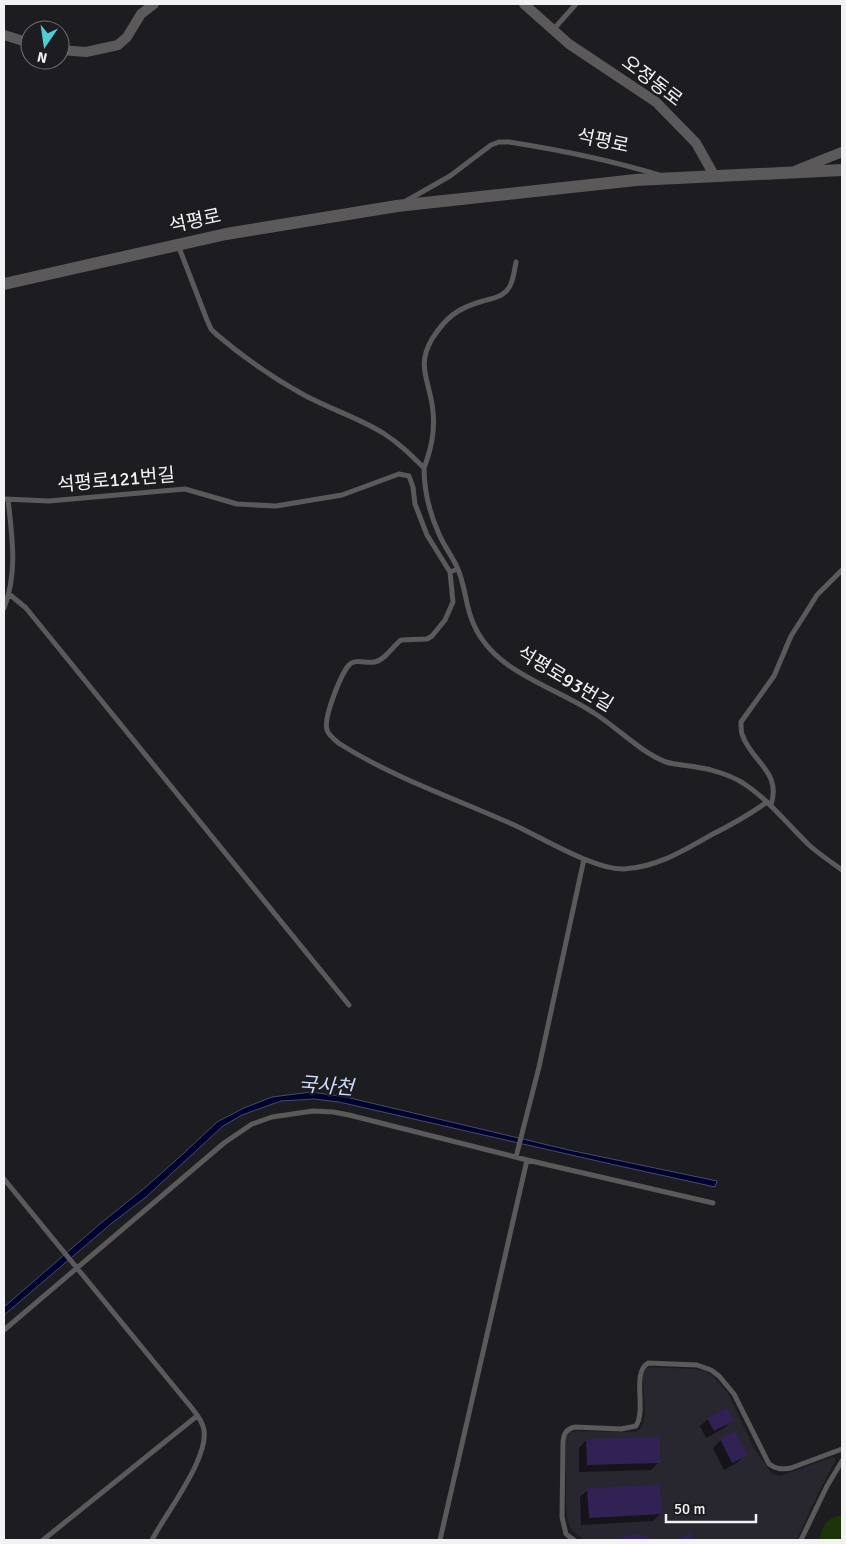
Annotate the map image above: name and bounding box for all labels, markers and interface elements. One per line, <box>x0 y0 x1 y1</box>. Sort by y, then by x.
north arrow <box>20 20 70 70</box>
text: N <box>36 48 49 67</box>
street label: 오정동로 <box>617 50 687 112</box>
street label: 석평로 <box>575 124 631 158</box>
street label: 석평로 <box>167 204 223 238</box>
street label: 석평로121번길 <box>56 463 176 497</box>
street label: 석평로93번길 <box>513 641 617 717</box>
water label: 국사천 <box>298 1072 357 1101</box>
scale bar <box>666 1492 756 1524</box>
text: 50 m <box>674 1500 705 1518</box>

